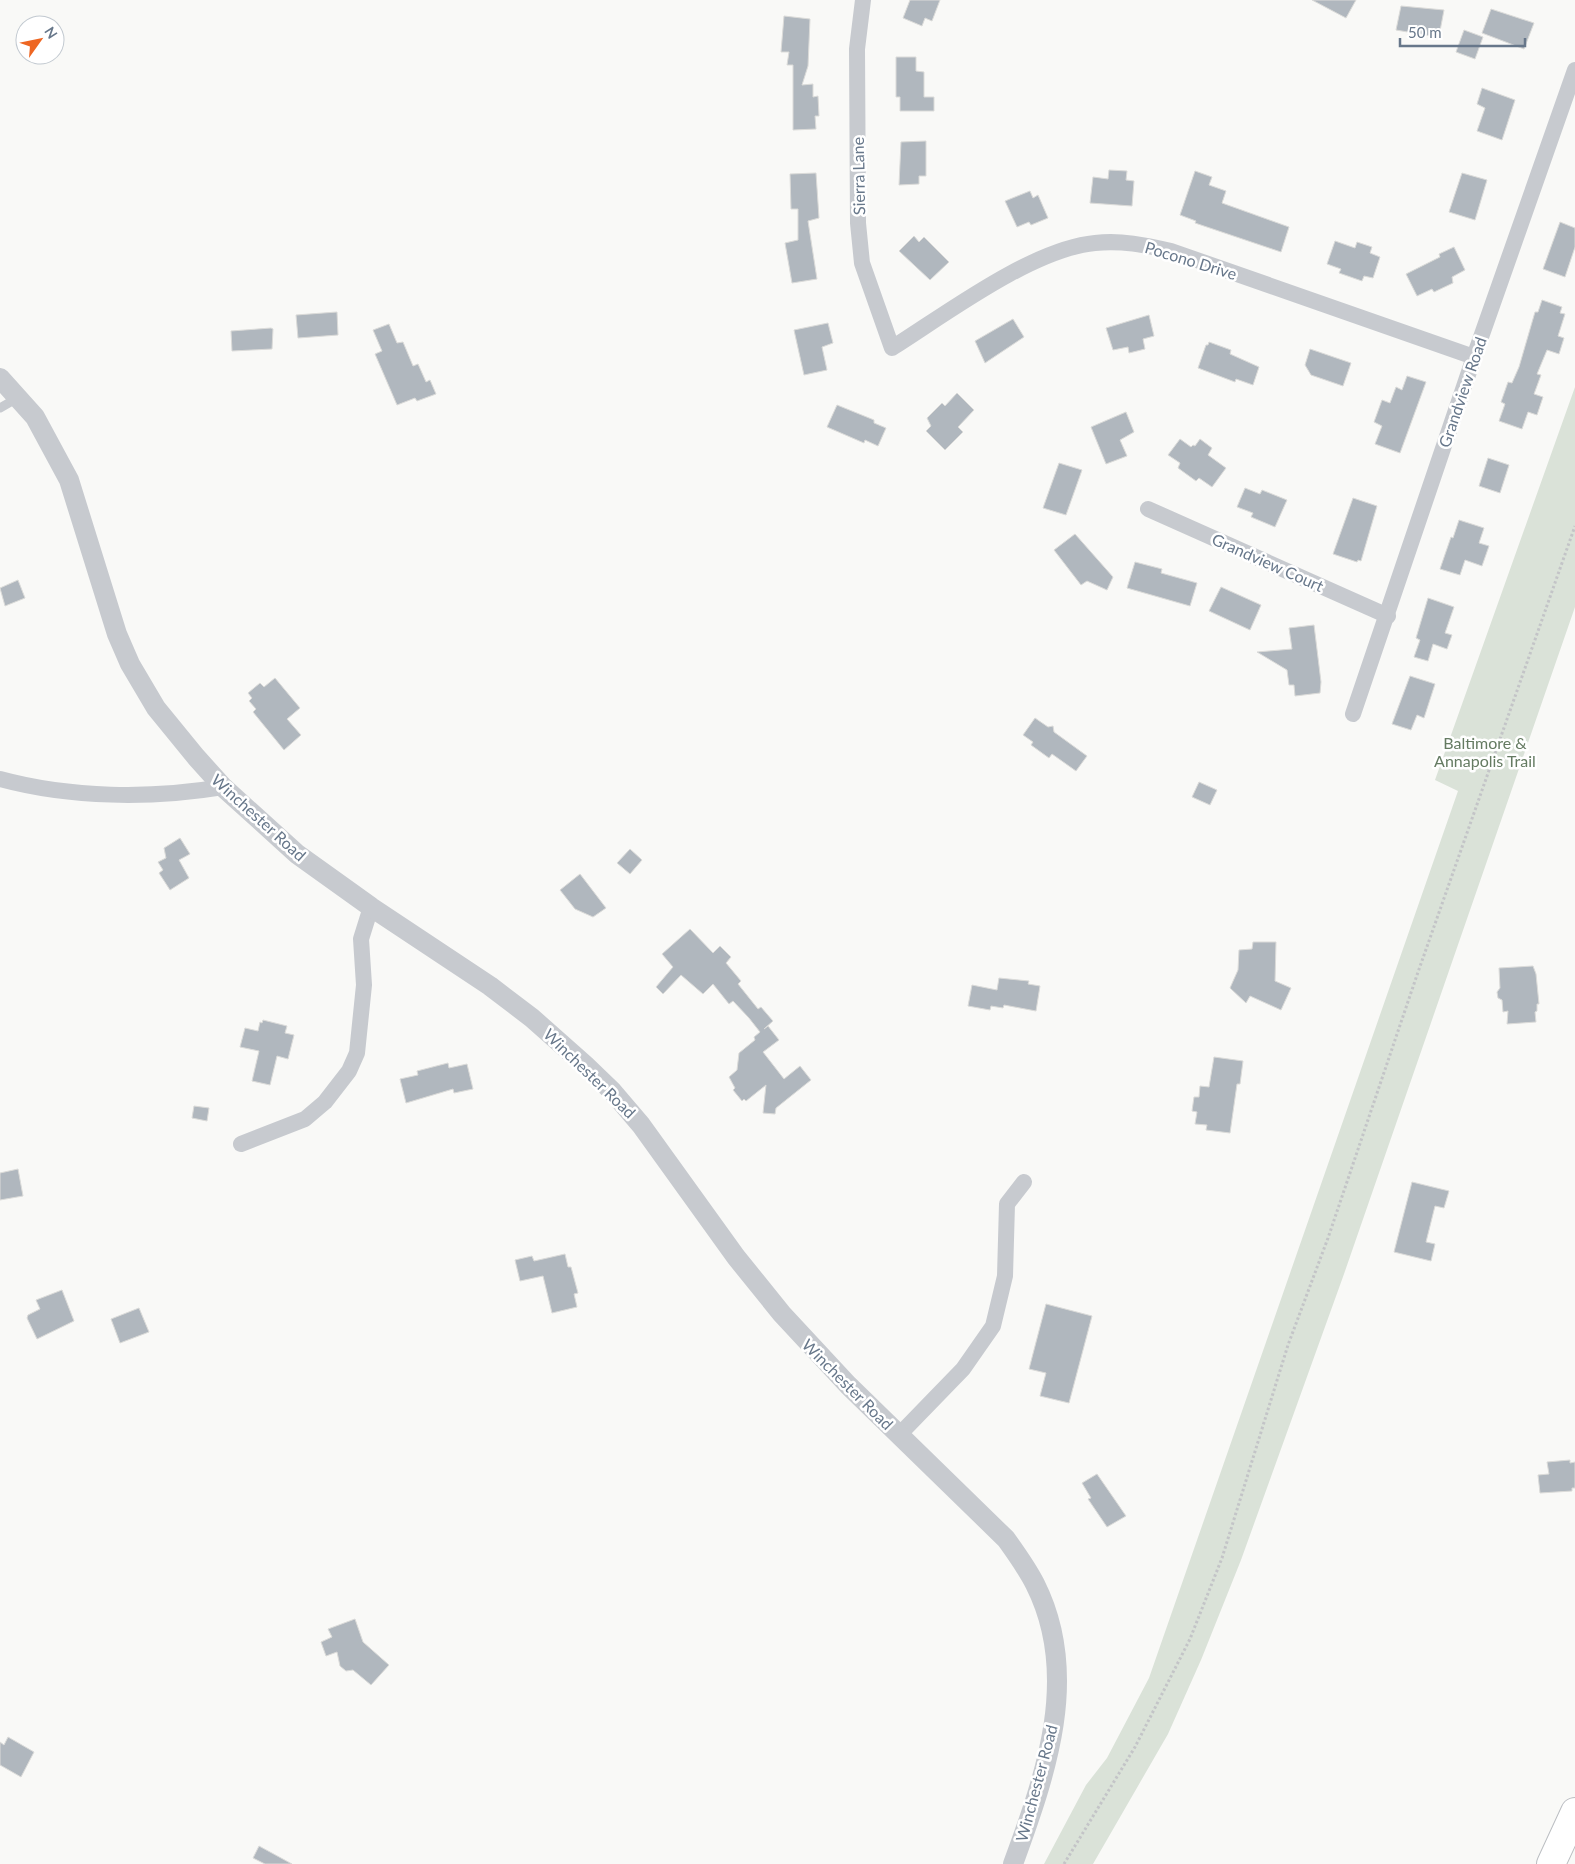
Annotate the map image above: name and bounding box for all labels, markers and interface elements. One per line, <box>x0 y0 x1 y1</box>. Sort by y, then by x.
north arrow <box>15 15 65 65</box>
scale bar <box>1400 15 1525 47</box>
text: N <box>41 23 61 42</box>
text: 50 m <box>1408 23 1442 41</box>
street label: Sierra Lane <box>848 137 868 215</box>
street label: Pocono Drive <box>1143 237 1239 283</box>
street label: Grandview Road <box>1434 334 1490 450</box>
street label: Grandview Court <box>1209 529 1327 595</box>
park label: Baltimore & Annapolis Trail <box>1434 733 1536 770</box>
street label: Winchester Road <box>208 770 310 864</box>
street label: Winchester Road <box>540 1024 640 1122</box>
street label: Winchester Road <box>799 1335 897 1433</box>
street label: Winchester Road <box>1011 1722 1061 1844</box>

